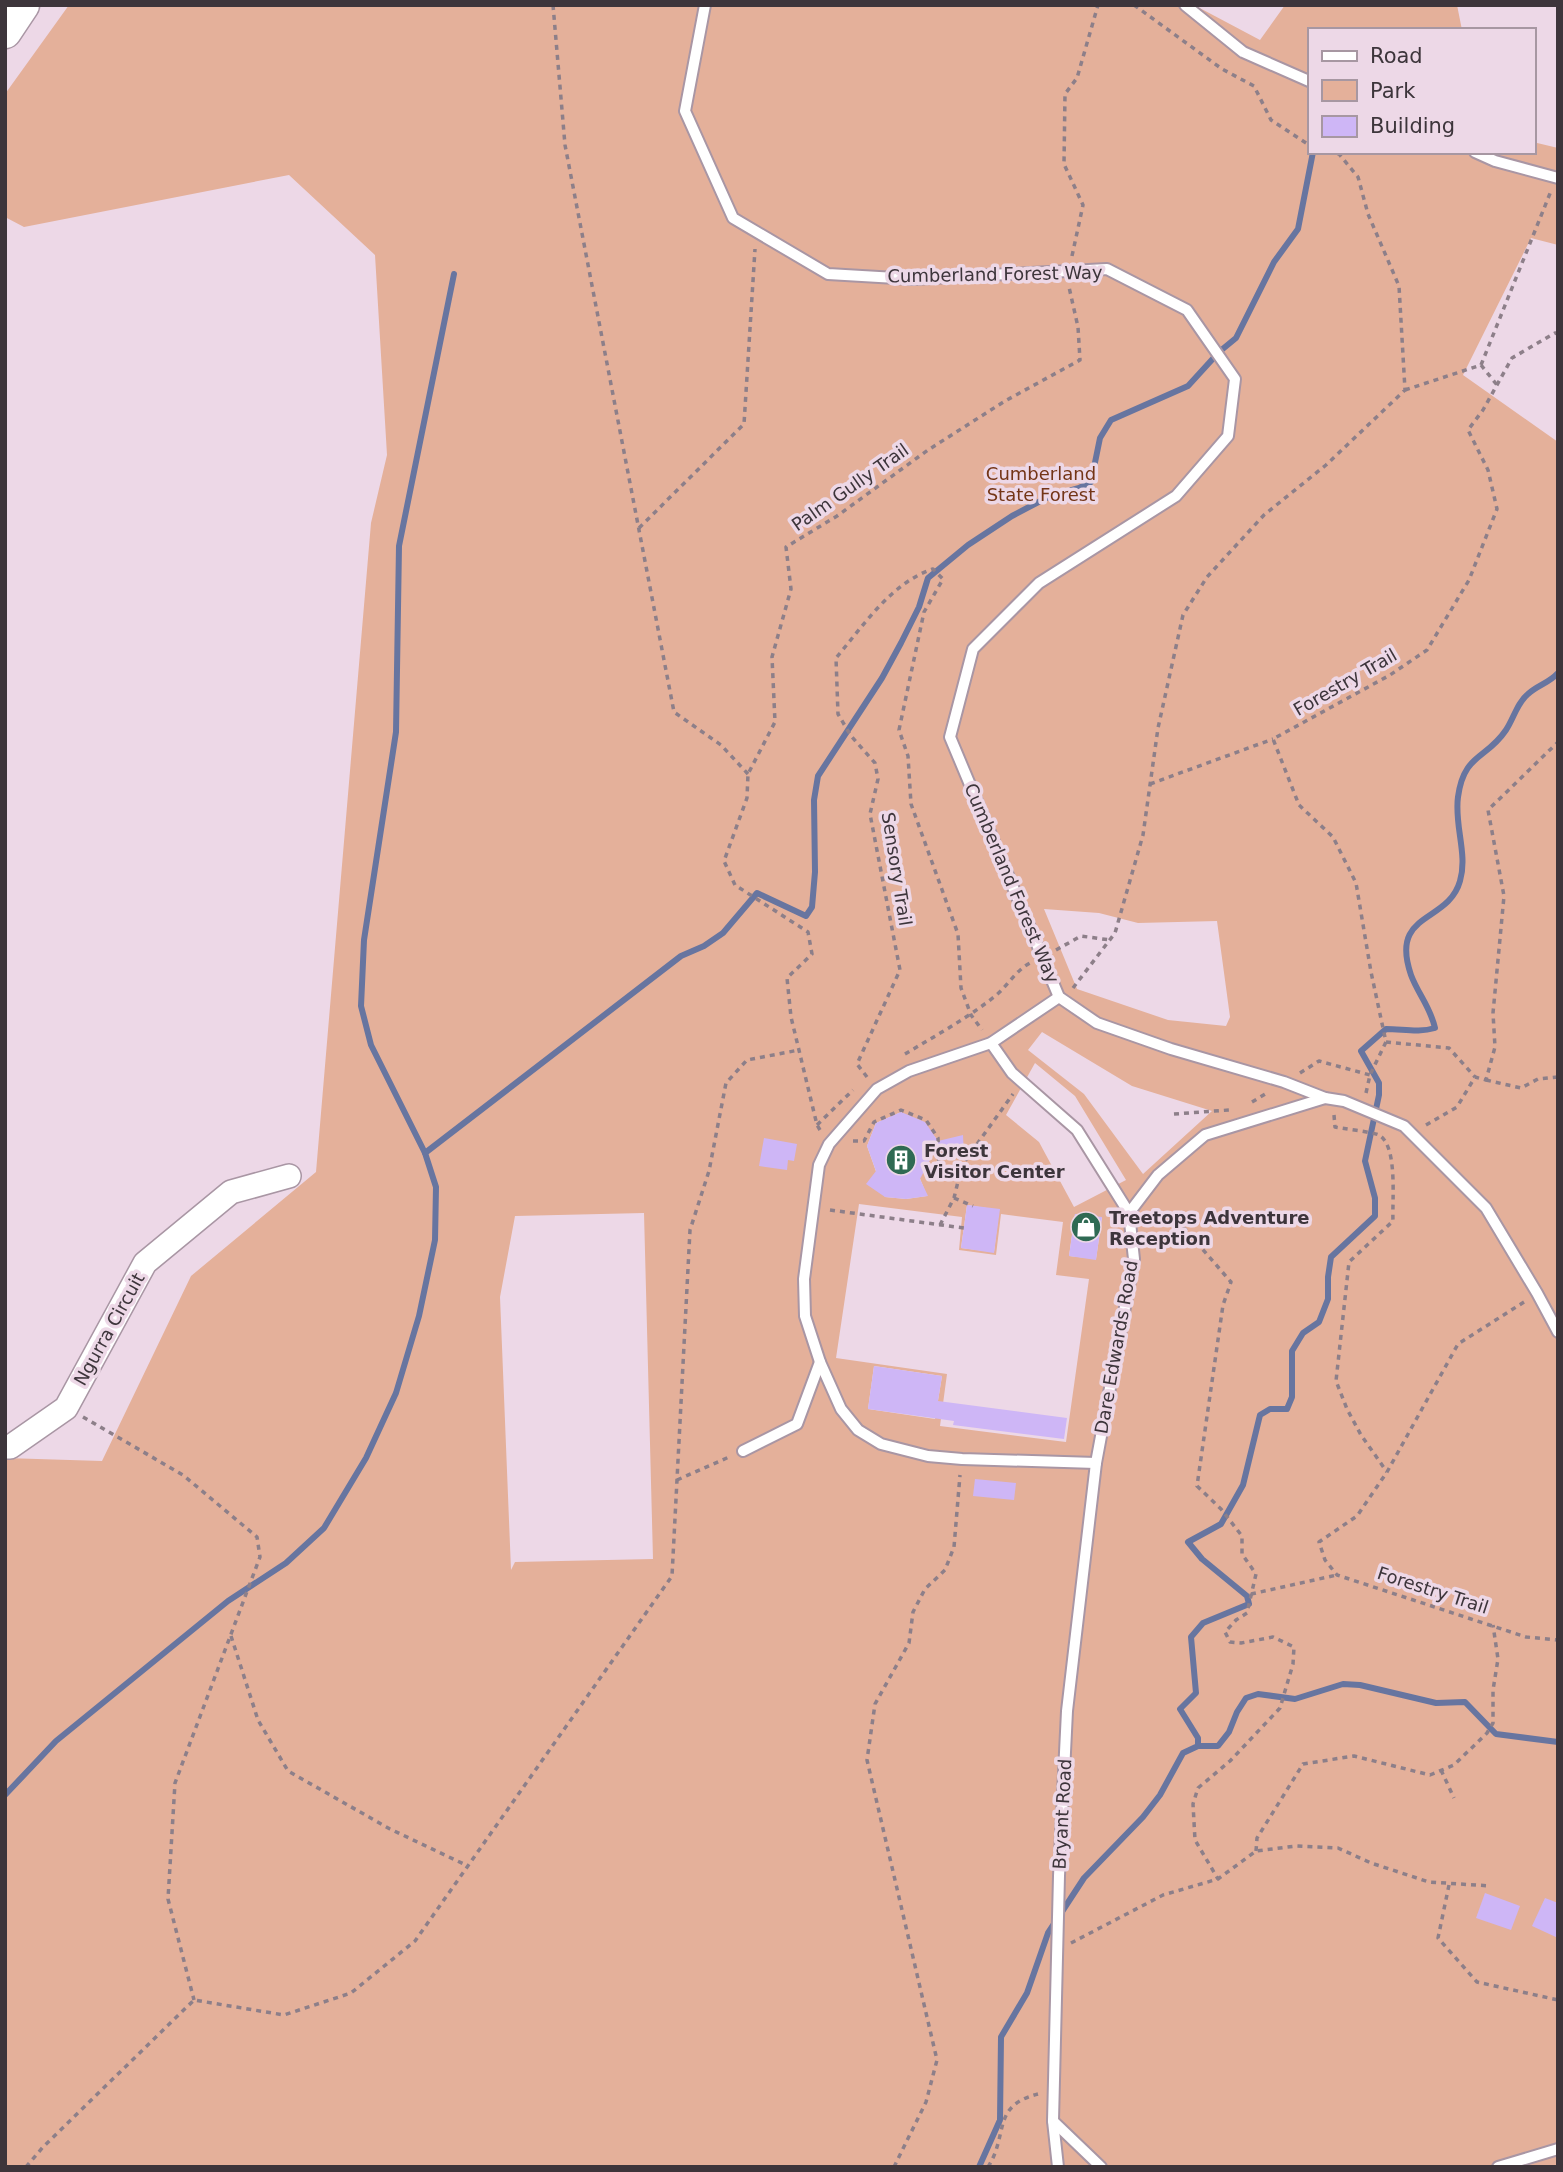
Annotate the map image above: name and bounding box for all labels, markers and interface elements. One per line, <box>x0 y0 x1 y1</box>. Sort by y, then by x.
legend <box>1308 28 1535 154</box>
text: Road <box>1370 44 1423 68</box>
text: Park <box>1370 79 1416 103</box>
text: Building <box>1370 114 1455 138</box>
street label: Cumberland Forest Way <box>887 262 1103 286</box>
street label: Palm Gully Trail <box>788 439 912 535</box>
park label: Cumberland State Forest <box>986 463 1096 505</box>
street label: Forestry Trail <box>1290 644 1400 720</box>
street label: Cumberland Forest Way <box>960 780 1064 987</box>
street label: Sensory Trail <box>878 811 916 927</box>
place label: Forest Visitor Center <box>924 1140 1065 1182</box>
building icon: Forest Visitor Center <box>884 1143 918 1177</box>
place label: Treetops Adventure Reception <box>1109 1207 1310 1249</box>
shop icon: Treetops Adventure Reception <box>1069 1210 1103 1244</box>
street label: Dare Edwards Road <box>1090 1258 1142 1436</box>
street label: Ngurra Circuit <box>69 1269 149 1389</box>
street label: Forestry Trail <box>1375 1562 1491 1618</box>
street label: Bryant Road <box>1049 1758 1075 1870</box>

